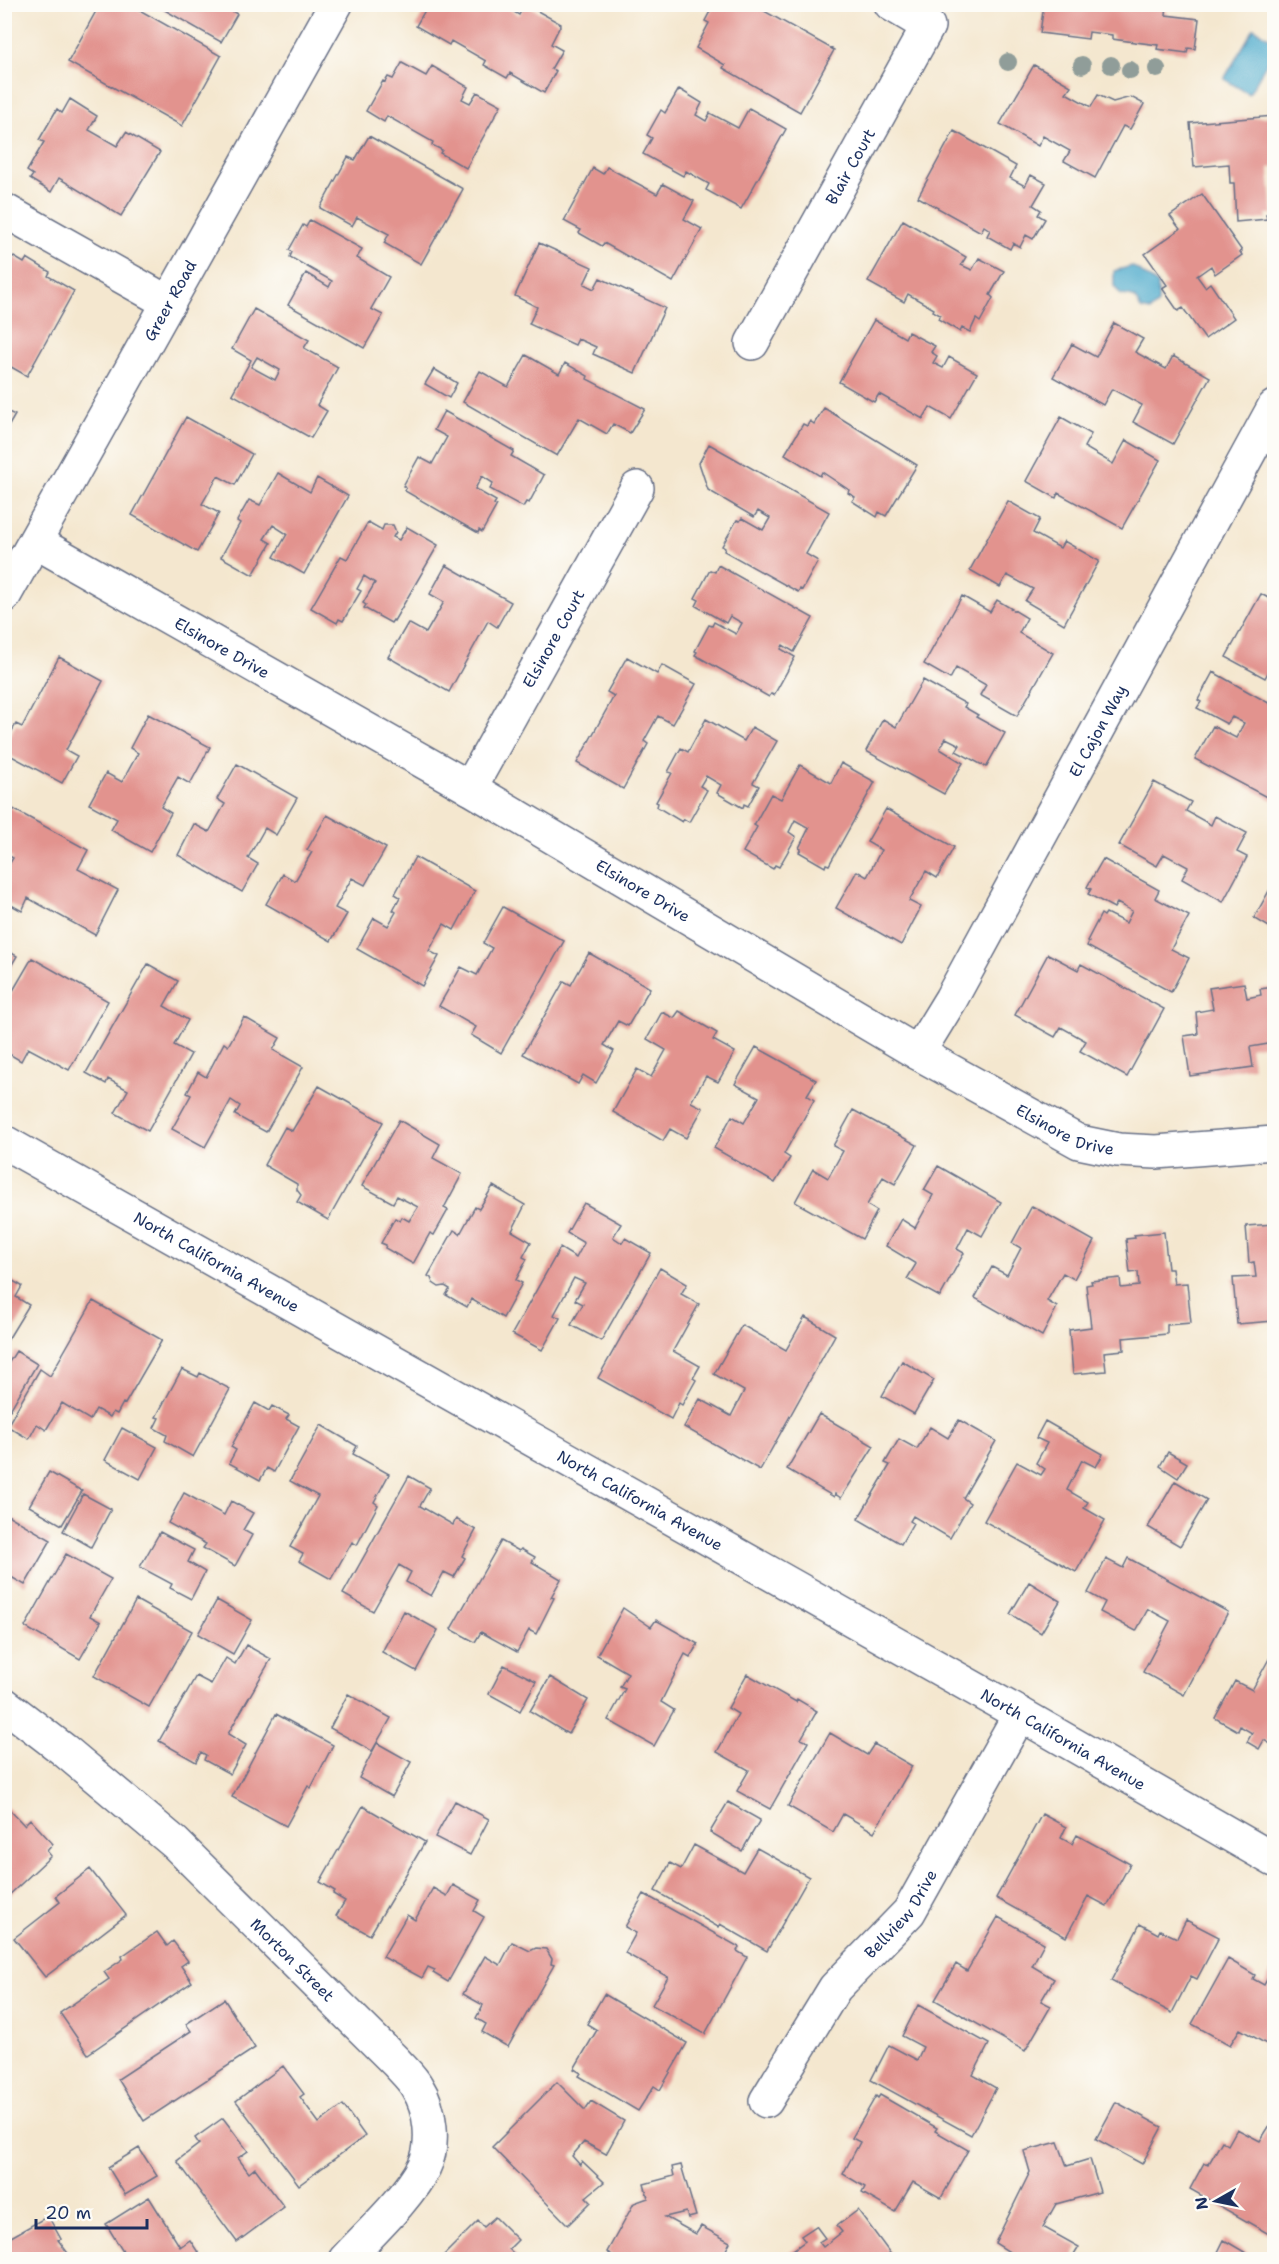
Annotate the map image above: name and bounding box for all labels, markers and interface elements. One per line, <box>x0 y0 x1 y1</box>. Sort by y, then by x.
street label: Blair Court <box>821 125 880 209</box>
street label: Greer Road <box>139 256 201 345</box>
street label: Elsinore Court <box>518 586 589 692</box>
street label: Elsinore Drive <box>171 613 273 683</box>
street label: El Cajon Way <box>1064 681 1132 781</box>
street label: Elsinore Drive <box>592 855 694 927</box>
street label: Elsinore Drive <box>1012 1099 1116 1160</box>
street label: North California Avenue <box>130 1207 303 1317</box>
street label: North California Avenue <box>553 1446 727 1556</box>
street label: North California Avenue <box>977 1684 1149 1795</box>
street label: Bellview Drive <box>860 1866 942 1963</box>
street label: Morton Street <box>246 1914 339 2006</box>
north arrow <box>1186 2171 1246 2231</box>
scale bar <box>36 2192 147 2230</box>
text: N <box>1190 2195 1213 2211</box>
text: 20 m <box>45 2201 91 2225</box>

